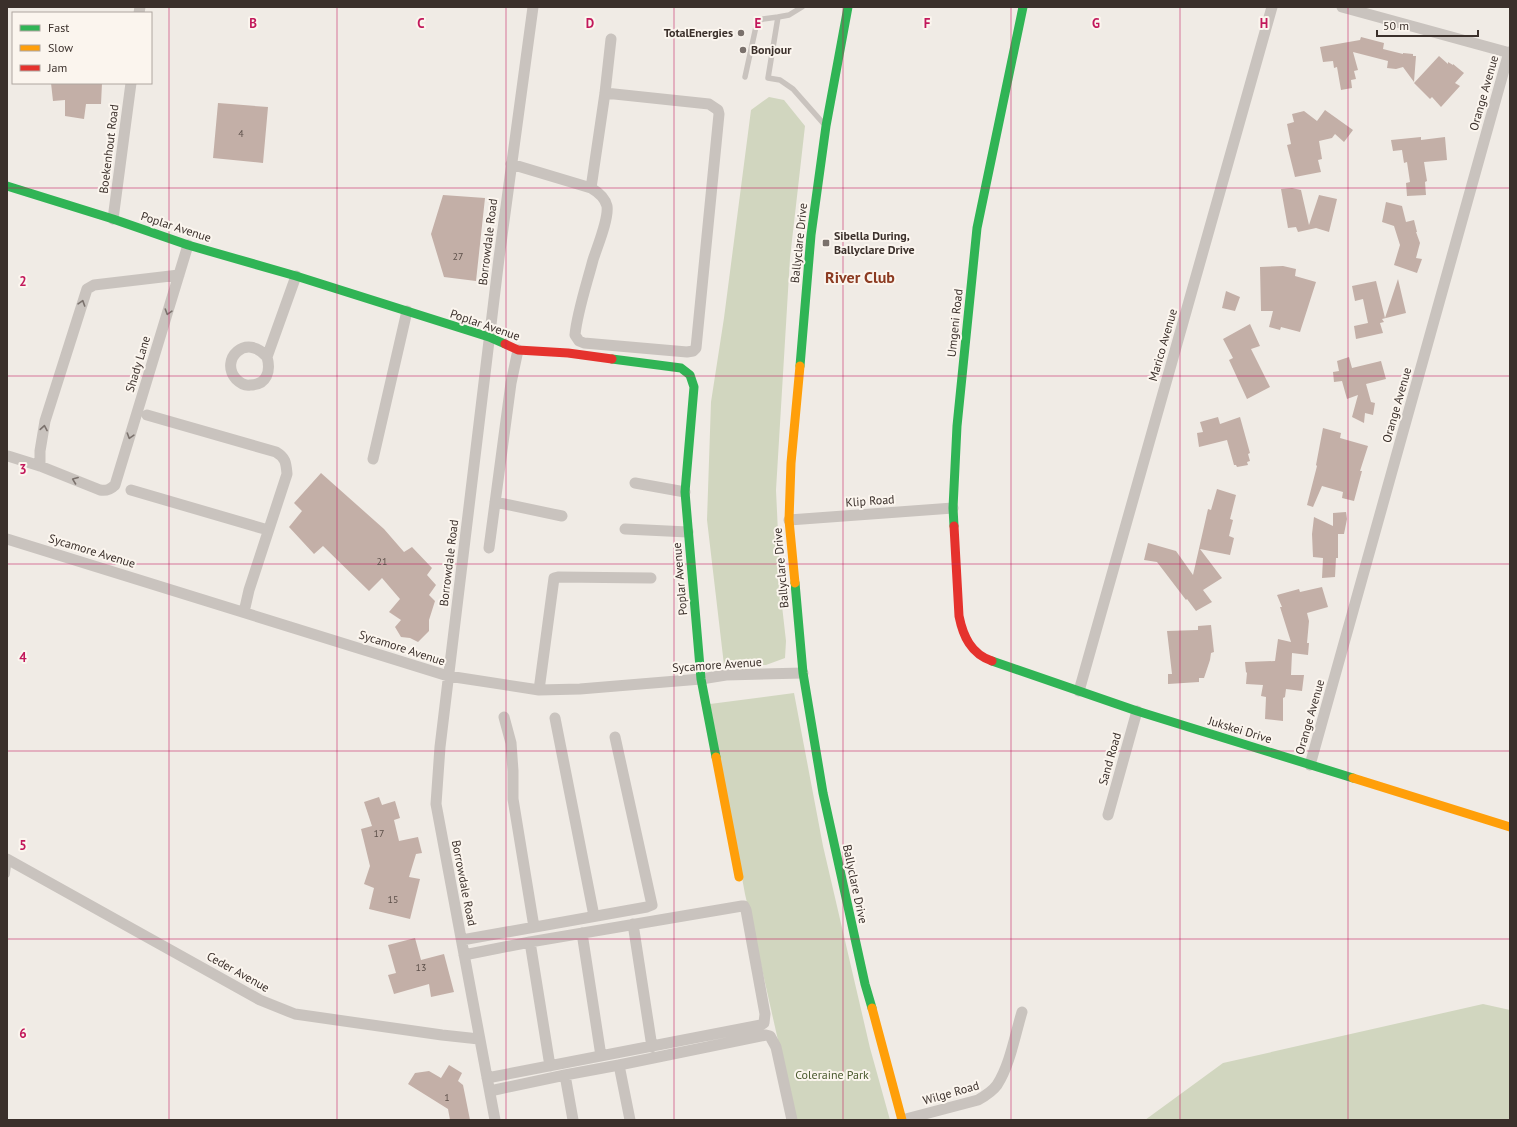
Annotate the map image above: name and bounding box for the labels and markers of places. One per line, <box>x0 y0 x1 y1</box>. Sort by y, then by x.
place label: TotalEnergies <box>664 25 733 40</box>
marker: TotalEnergies <box>736 28 746 38</box>
place label: Bonjour <box>751 42 792 57</box>
marker: Bonjour <box>738 45 748 55</box>
place label: Sibella During, Ballyclare Drive <box>834 228 915 257</box>
marker: Sibella During, Ballyclare Drive <box>821 238 831 248</box>

